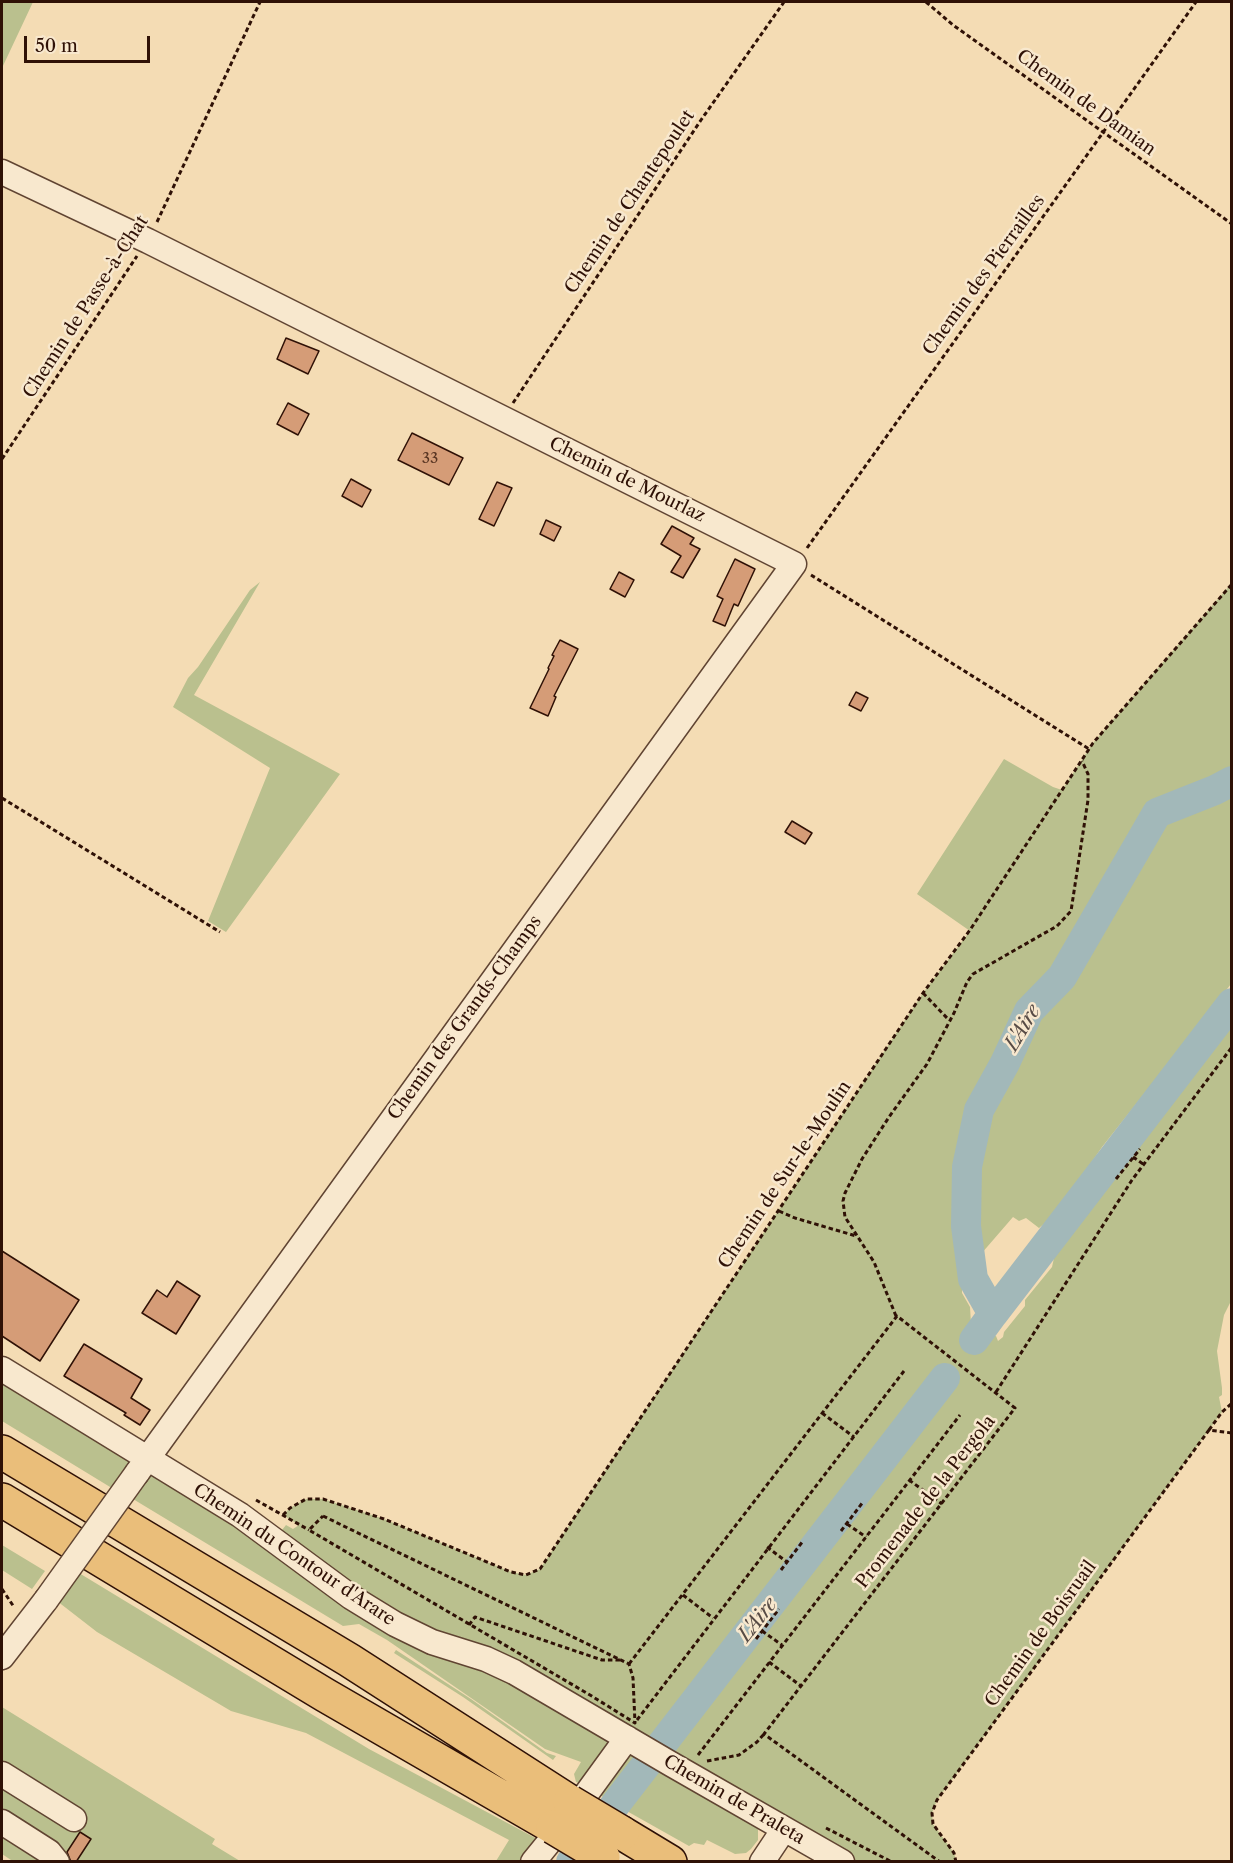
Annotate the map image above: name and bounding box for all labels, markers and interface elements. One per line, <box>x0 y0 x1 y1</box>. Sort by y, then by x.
scale bar <box>27 24 153 62</box>
text: 50 m <box>35 35 78 57</box>
street label: Chemin de Damian <box>1012 45 1160 161</box>
street label: Chemin de Chantepoulet <box>560 106 700 298</box>
street label: Chemin des Pierrailles <box>918 190 1050 360</box>
street label: Chemin de Passe-à-Chat <box>19 212 153 402</box>
street label: Chemin de Mourlaz <box>545 433 709 527</box>
house number: 33 <box>422 450 438 468</box>
street label: Chemin des Grands-Champs <box>384 912 546 1124</box>
water label: L'Aire <box>1000 1001 1046 1055</box>
street label: Chemin de Sur-le-Moulin <box>714 1077 856 1273</box>
street label: Promenade de la Pergola <box>852 1411 1000 1593</box>
street label: Chemin du Contour d'Arare <box>189 1479 399 1631</box>
street label: Chemin de Boisruail <box>981 1557 1101 1711</box>
water label: L'Aire <box>733 1593 783 1647</box>
street label: Chemin de Praleta <box>660 1751 808 1849</box>

